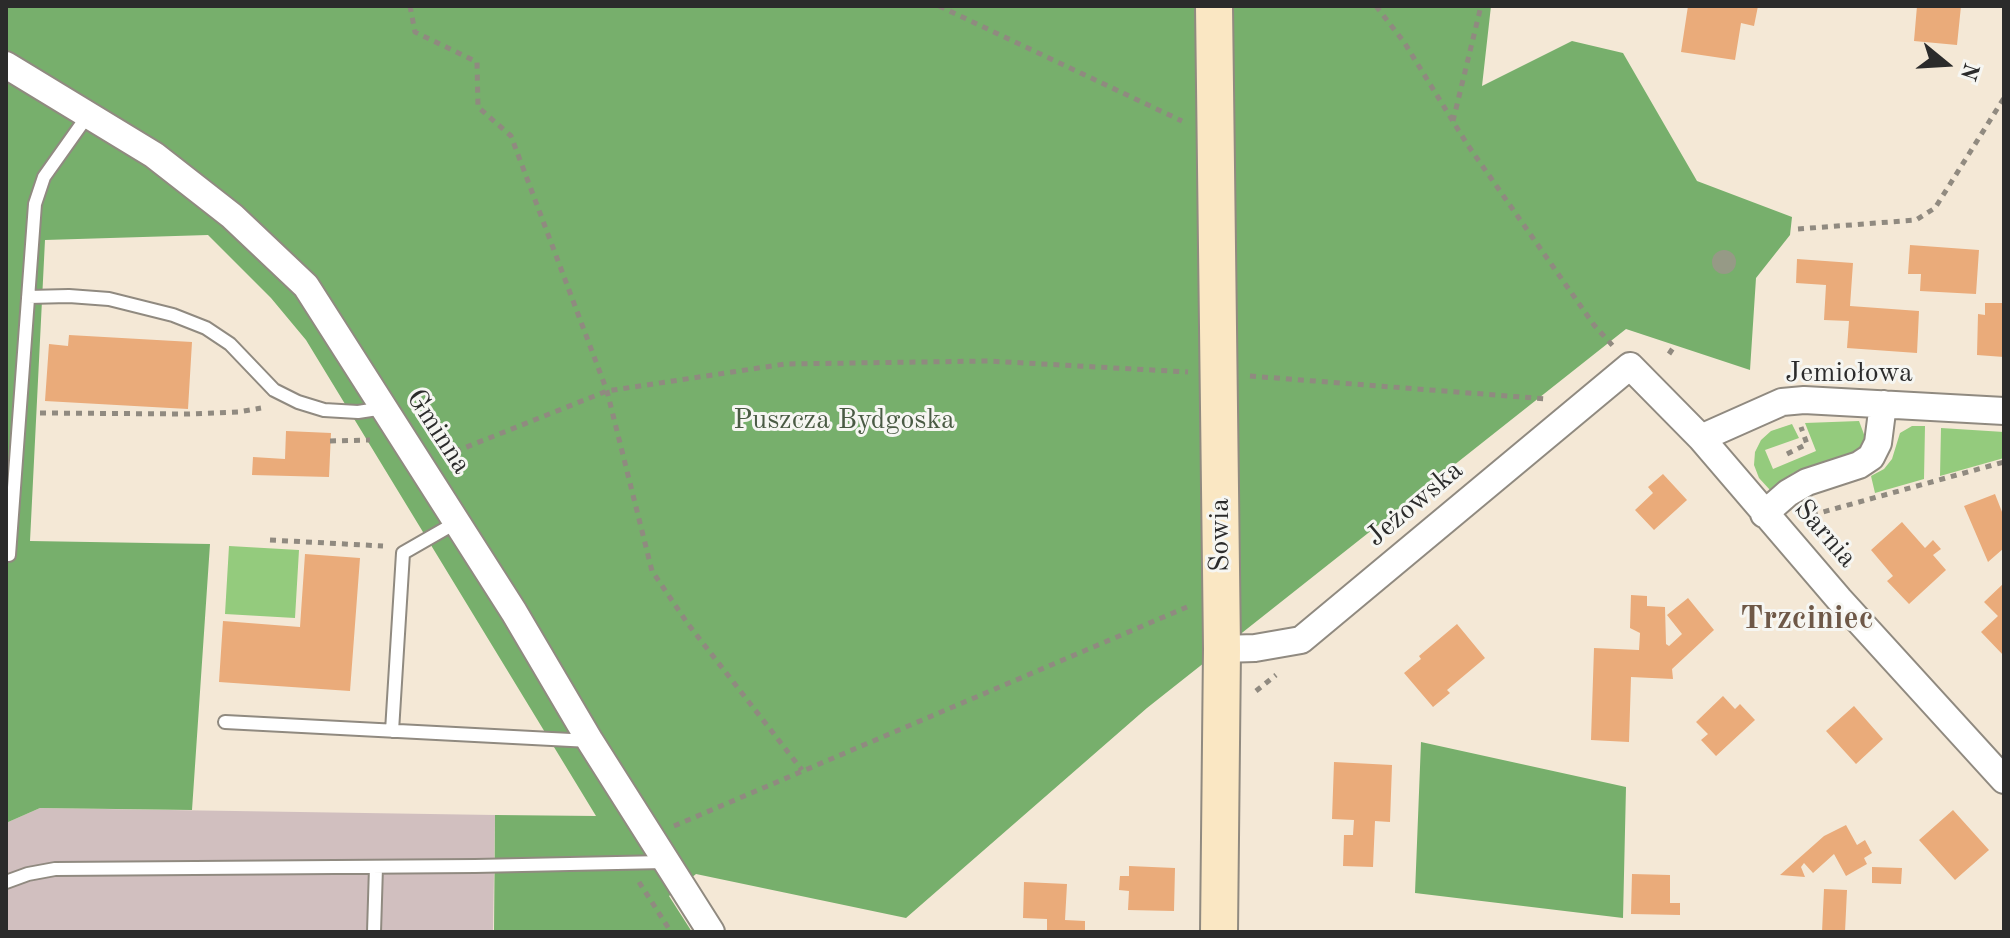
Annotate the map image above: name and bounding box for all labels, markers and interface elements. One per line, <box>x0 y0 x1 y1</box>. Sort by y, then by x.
north arrow <box>1906 24 1986 104</box>
text: N <box>1956 60 1982 83</box>
street label: Jemiołowa <box>1785 357 1913 391</box>
street label: Gminna <box>398 383 478 481</box>
park label: Puszcza Bydgoska <box>733 404 955 438</box>
street label: Jeżowska <box>1360 454 1470 554</box>
street label: Sarnia <box>1786 493 1864 575</box>
street label: Sowia <box>1204 498 1238 572</box>
district label: Trzciniec <box>1740 601 1874 639</box>

